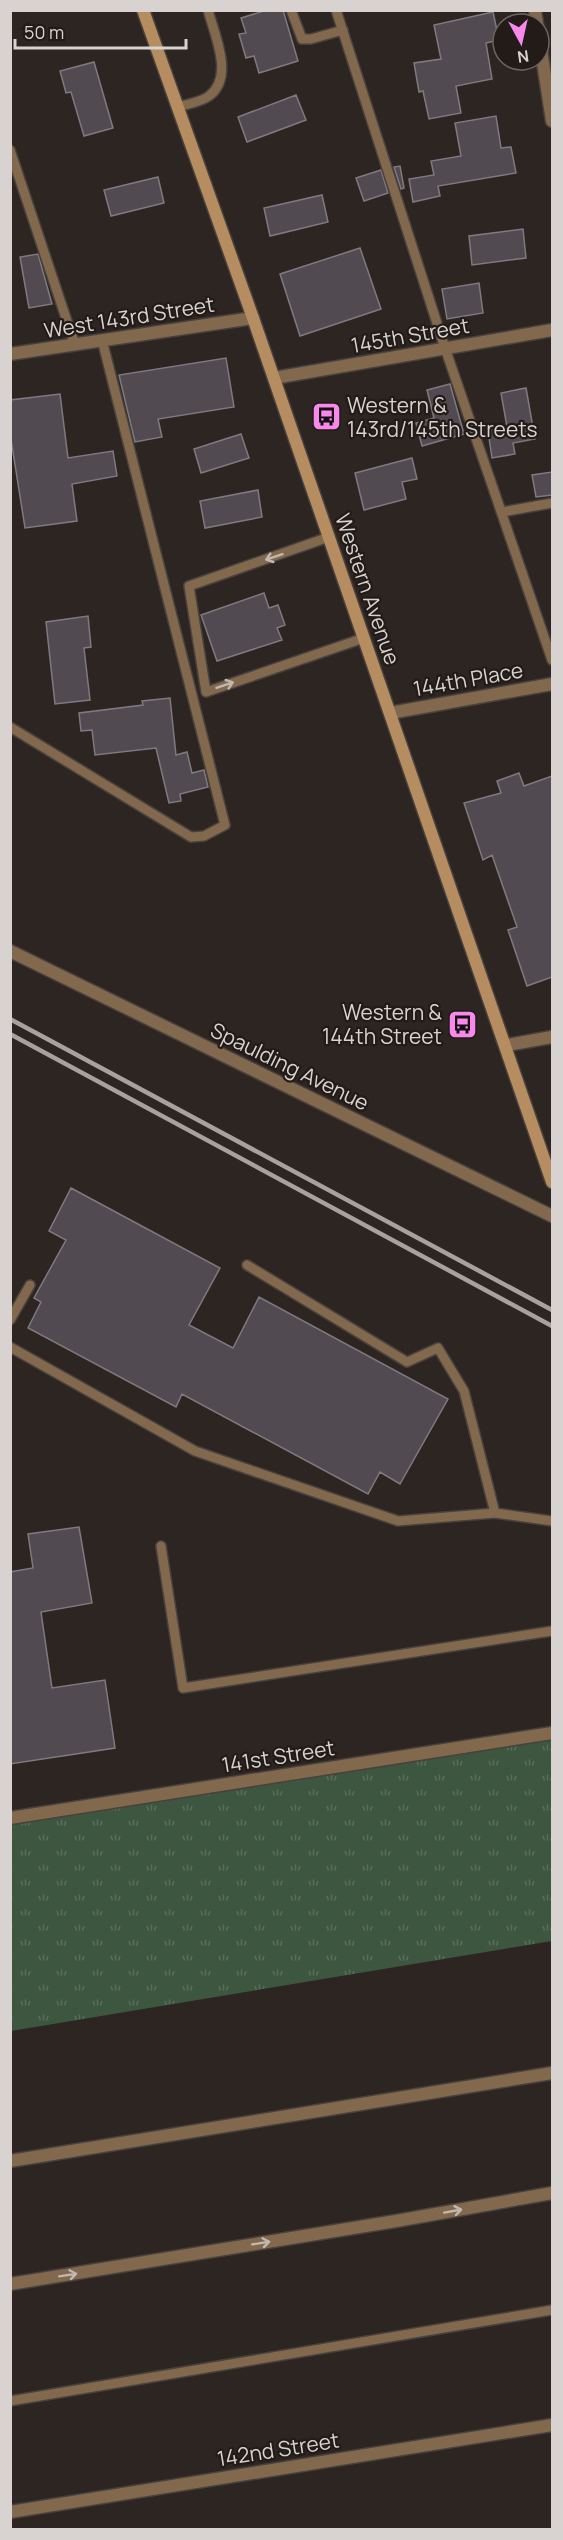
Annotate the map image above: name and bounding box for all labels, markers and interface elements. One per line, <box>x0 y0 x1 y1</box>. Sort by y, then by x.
scale bar <box>15 12 186 50</box>
north arrow <box>491 12 551 72</box>
text: 50 m <box>24 20 64 44</box>
text: N <box>516 45 530 69</box>
street label: West 143rd Street <box>42 290 216 344</box>
street label: 145th Street <box>349 311 471 359</box>
place label: Western & 143rd/145th Streets <box>347 391 538 443</box>
bus stop icon: Western & 143rd/145th Streets <box>310 401 342 433</box>
street label: Western Avenue <box>329 510 407 668</box>
one-way arrow <box>265 552 284 563</box>
street label: 144th Place <box>411 656 525 702</box>
one-way arrow <box>215 679 234 690</box>
place label: Western & 144th Street <box>322 998 442 1050</box>
bus stop icon: Western & 144th Street <box>447 1008 479 1040</box>
street label: Spaulding Avenue <box>206 1016 374 1116</box>
street label: 141st Street <box>219 1733 337 1779</box>
one-way arrow <box>443 2205 462 2216</box>
one-way arrow <box>250 2238 270 2249</box>
one-way arrow <box>58 2269 78 2280</box>
street label: 142nd Street <box>215 2426 341 2472</box>

